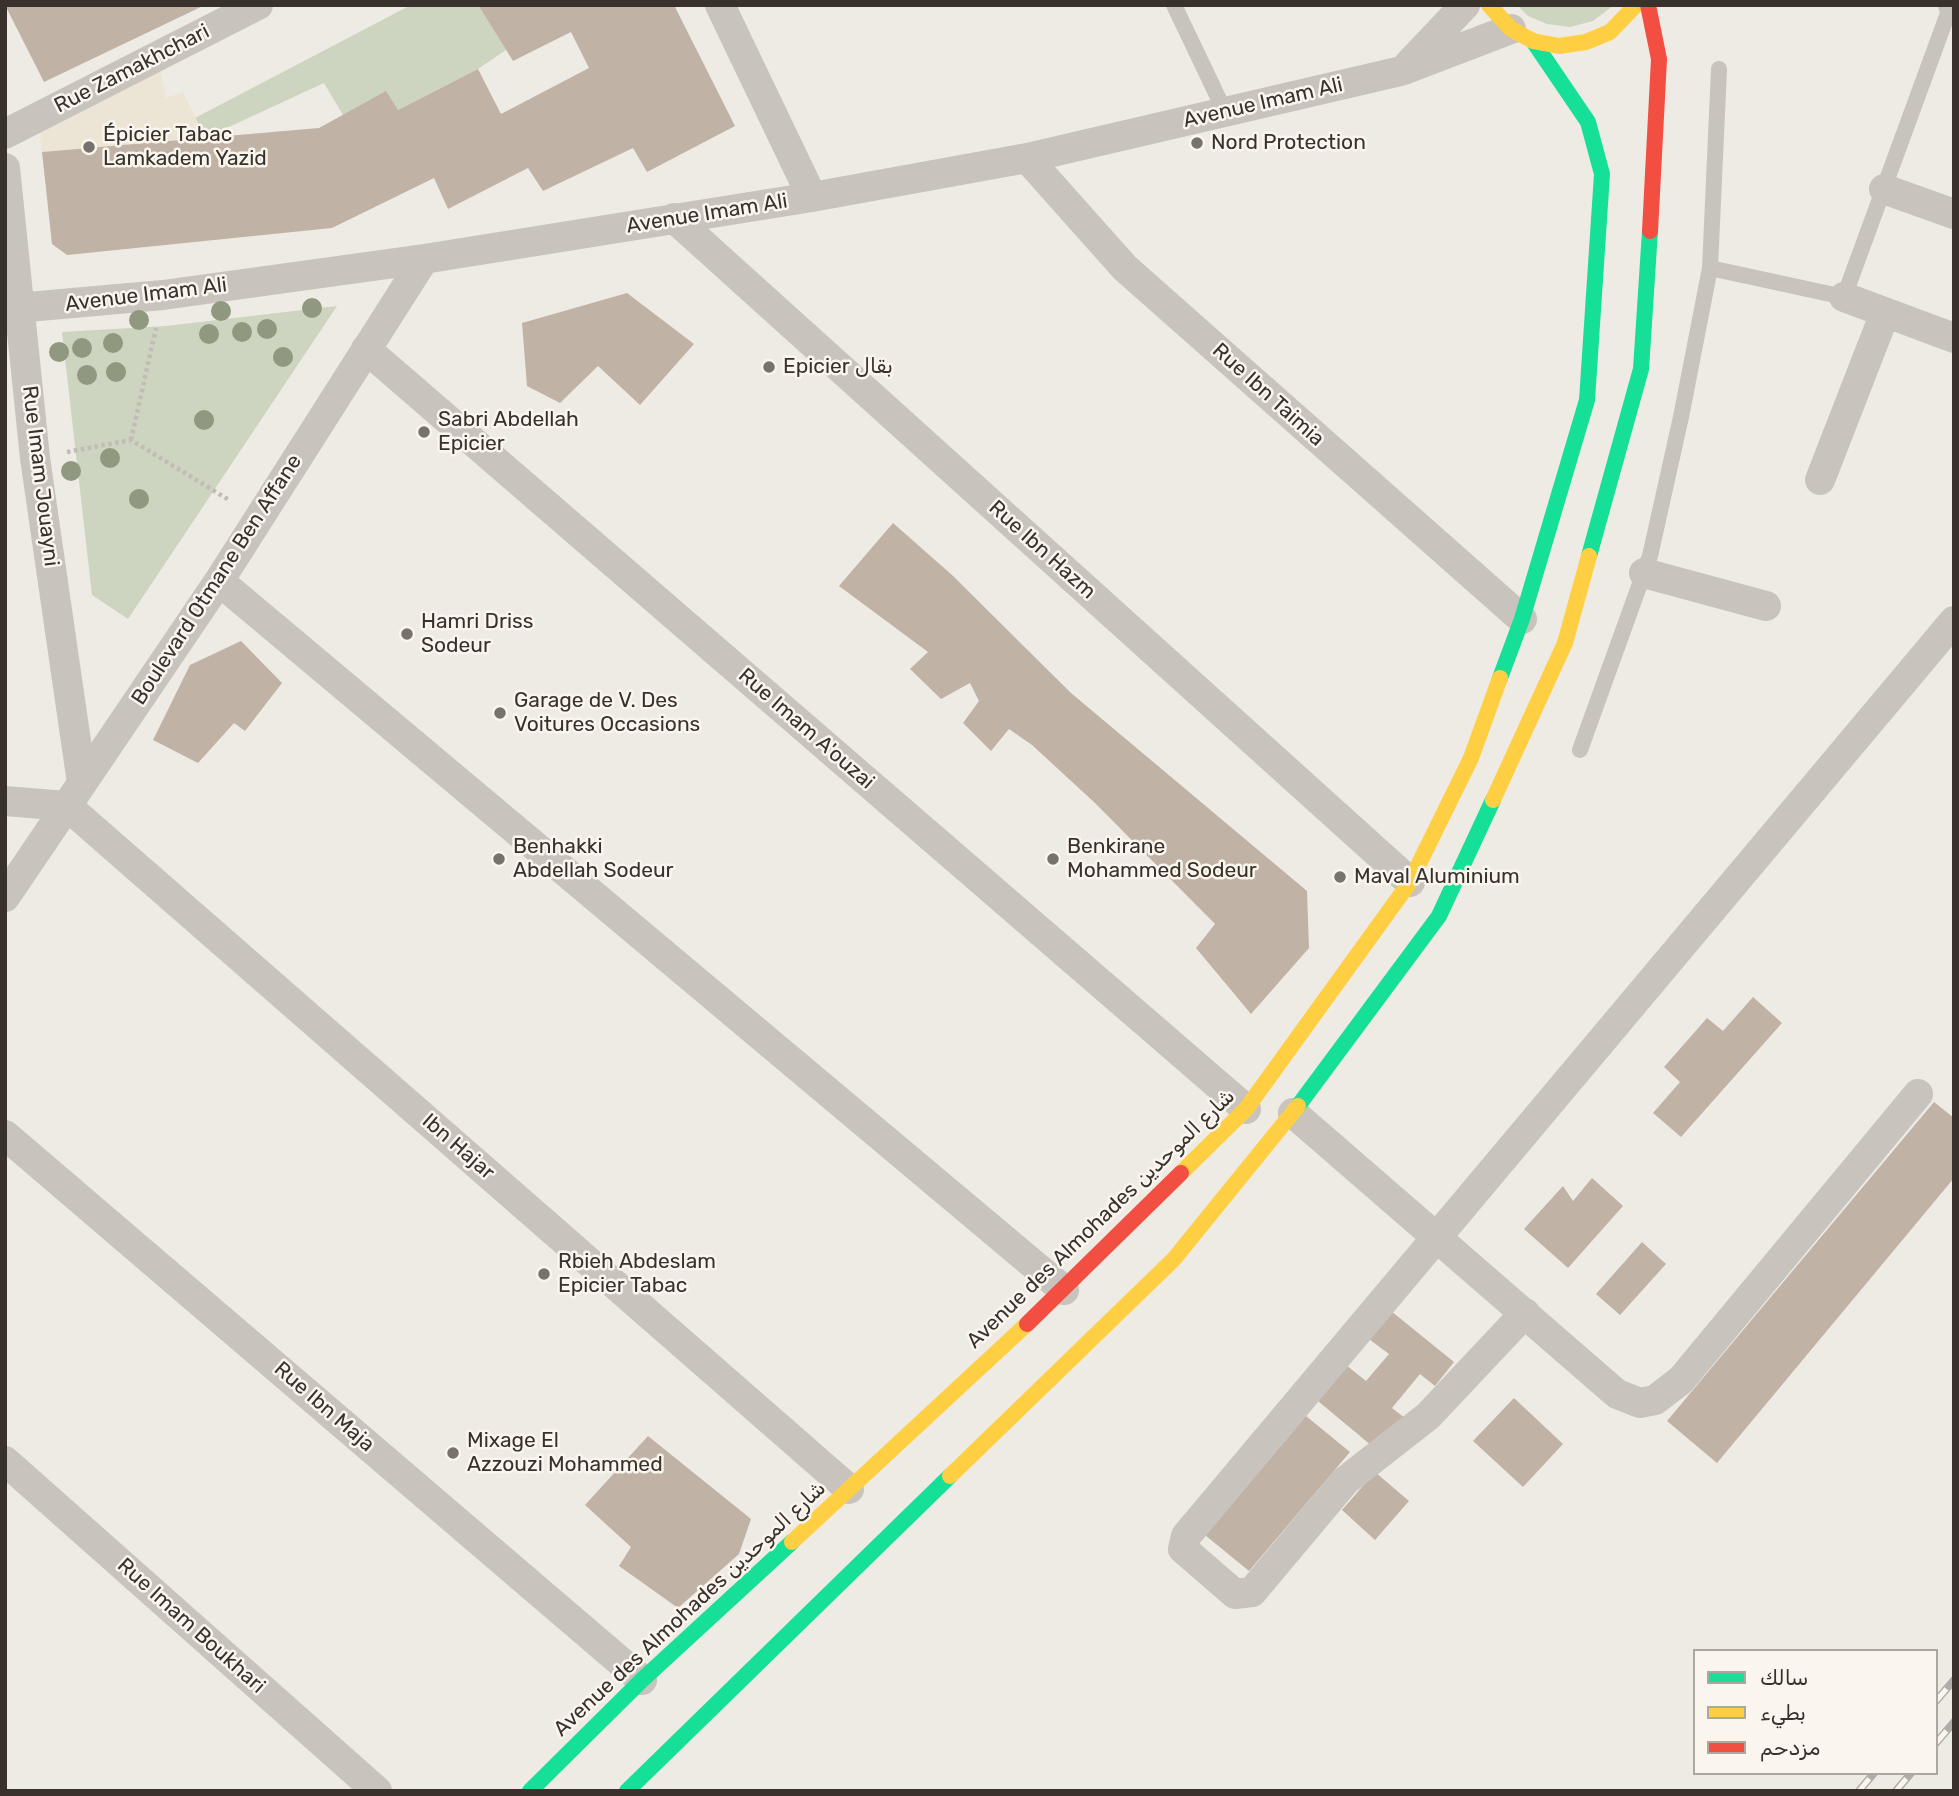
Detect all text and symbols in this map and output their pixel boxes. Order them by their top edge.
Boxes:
street label: Rue Zamakhchari [50,19,214,119]
street label: Avenue Imam Ali [1181,72,1345,134]
place label: Épicier Tabac Lamkadem Yazid [103,122,267,172]
place label: Nord Protection [1211,130,1366,156]
marker: Nord Protection [1189,135,1205,151]
marker: Épicier Tabac Lamkadem Yazid [81,139,97,155]
street label: Avenue Imam Ali [625,189,789,239]
street label: Avenue Imam Ali [64,273,228,317]
street label: Rue Ibn Taimia [1207,338,1329,452]
place label: Epicier بقال [783,354,893,380]
marker: Epicier بقال [761,359,777,375]
street label: Rue Imam Jouayni [16,384,64,568]
place label: Sabri Abdellah Epicier [438,407,579,457]
marker: Sabri Abdellah Epicier [416,424,432,440]
street label: Boulevard Otmane Ben Affane [127,450,307,710]
street label: Rue Ibn Hazm [983,495,1101,605]
place label: Hamri Driss Sodeur [421,609,533,659]
marker: Hamri Driss Sodeur [399,626,415,642]
street label: Rue Imam A'ouzai [733,663,879,795]
place label: Garage de V. Des Voitures Occasions [514,688,700,738]
marker: Garage de V. Des Voitures Occasions [492,705,508,721]
place label: Benhakki Abdellah Sodeur [513,834,674,884]
place label: Benkirane Mohammed Sodeur [1067,834,1257,884]
marker: Benhakki Abdellah Sodeur [491,851,507,867]
marker: Benkirane Mohammed Sodeur [1045,851,1061,867]
place label: Maval Aluminium [1354,864,1520,890]
marker: Maval Aluminium [1332,869,1348,885]
street label: Avenue des Almohades شارع الموحدين [962,1084,1240,1354]
street label: Ibn Hajar [417,1109,499,1185]
place label: Rbieh Abdeslam Epicier Tabac [558,1249,716,1299]
marker: Rbieh Abdeslam Epicier Tabac [536,1266,552,1282]
street label: Rue Ibn Maja [269,1357,379,1457]
place label: Mixage El Azzouzi Mohammed [467,1428,663,1478]
marker: Mixage El Azzouzi Mohammed [445,1445,461,1461]
street label: Avenue des Almohades شارع الموحدين [549,1476,831,1742]
street label: Rue Imam Boukhari [112,1553,270,1699]
legend [1693,1649,1938,1775]
text: سالك [1760,1665,1808,1690]
text: بطيء [1760,1700,1806,1725]
text: مزدحم [1760,1735,1820,1760]

